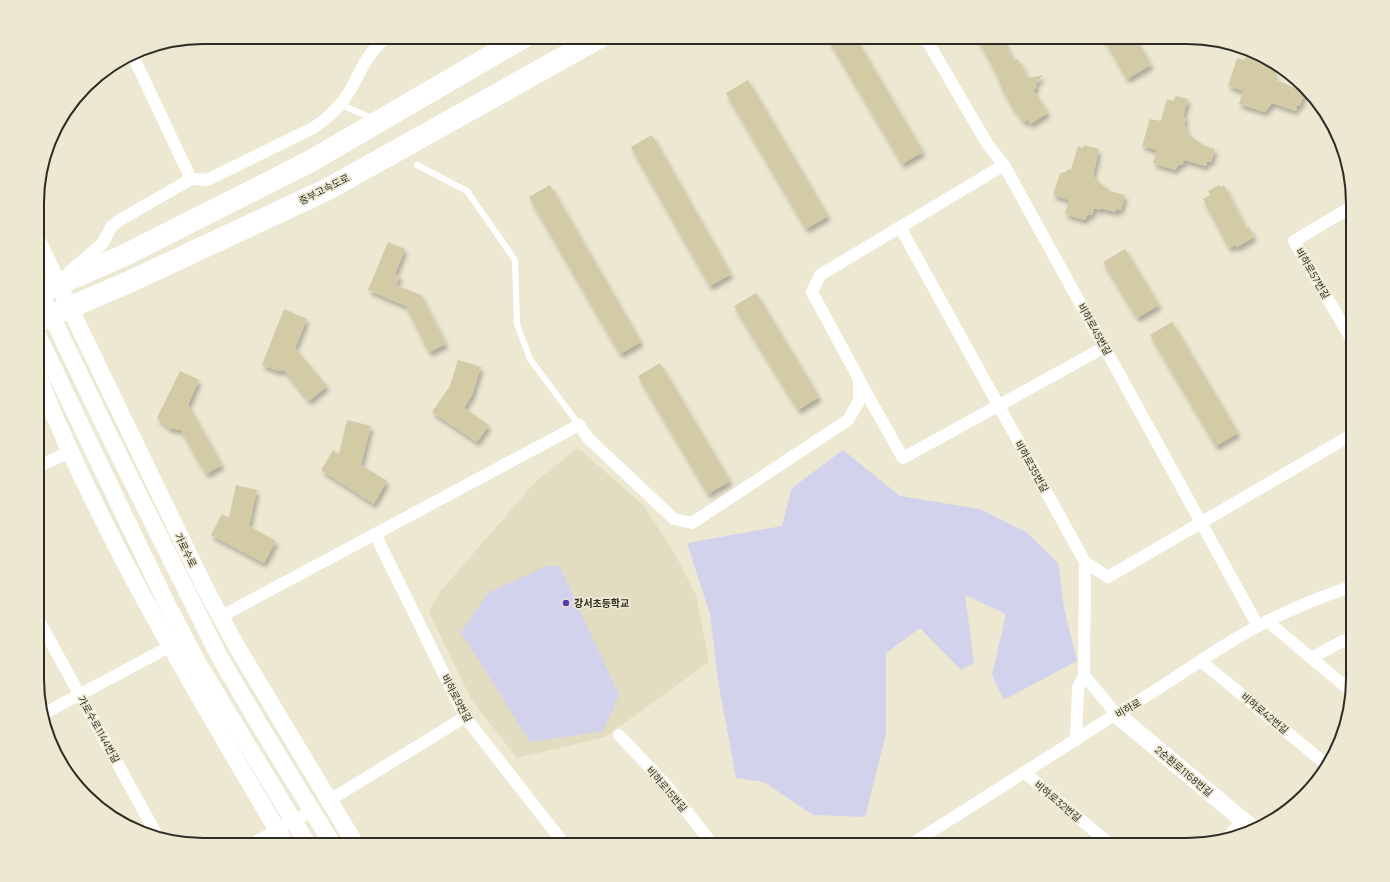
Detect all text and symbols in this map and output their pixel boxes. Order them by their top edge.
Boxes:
street label: 중부고속도로 [296,170,352,208]
street label: 비하로57번길 [1293,245,1333,301]
street label: 비하로45번길 [1075,300,1115,358]
street label: 비하로35번길 [1012,438,1052,494]
street label: 가로수로 [172,530,200,570]
place label: 강서초등학교 [574,596,629,610]
marker: 강서초등학교 [561,598,571,608]
street label: 비하로9번길 [439,672,475,724]
street label: 비하로42번길 [1238,689,1292,737]
street label: 가로수로1144번길 [75,693,123,765]
street label: 비하로 [1113,695,1143,721]
street label: 2순환로1168번길 [1152,743,1216,799]
street label: 비하로15번길 [643,763,691,815]
street label: 비하로32번길 [1032,777,1084,825]

